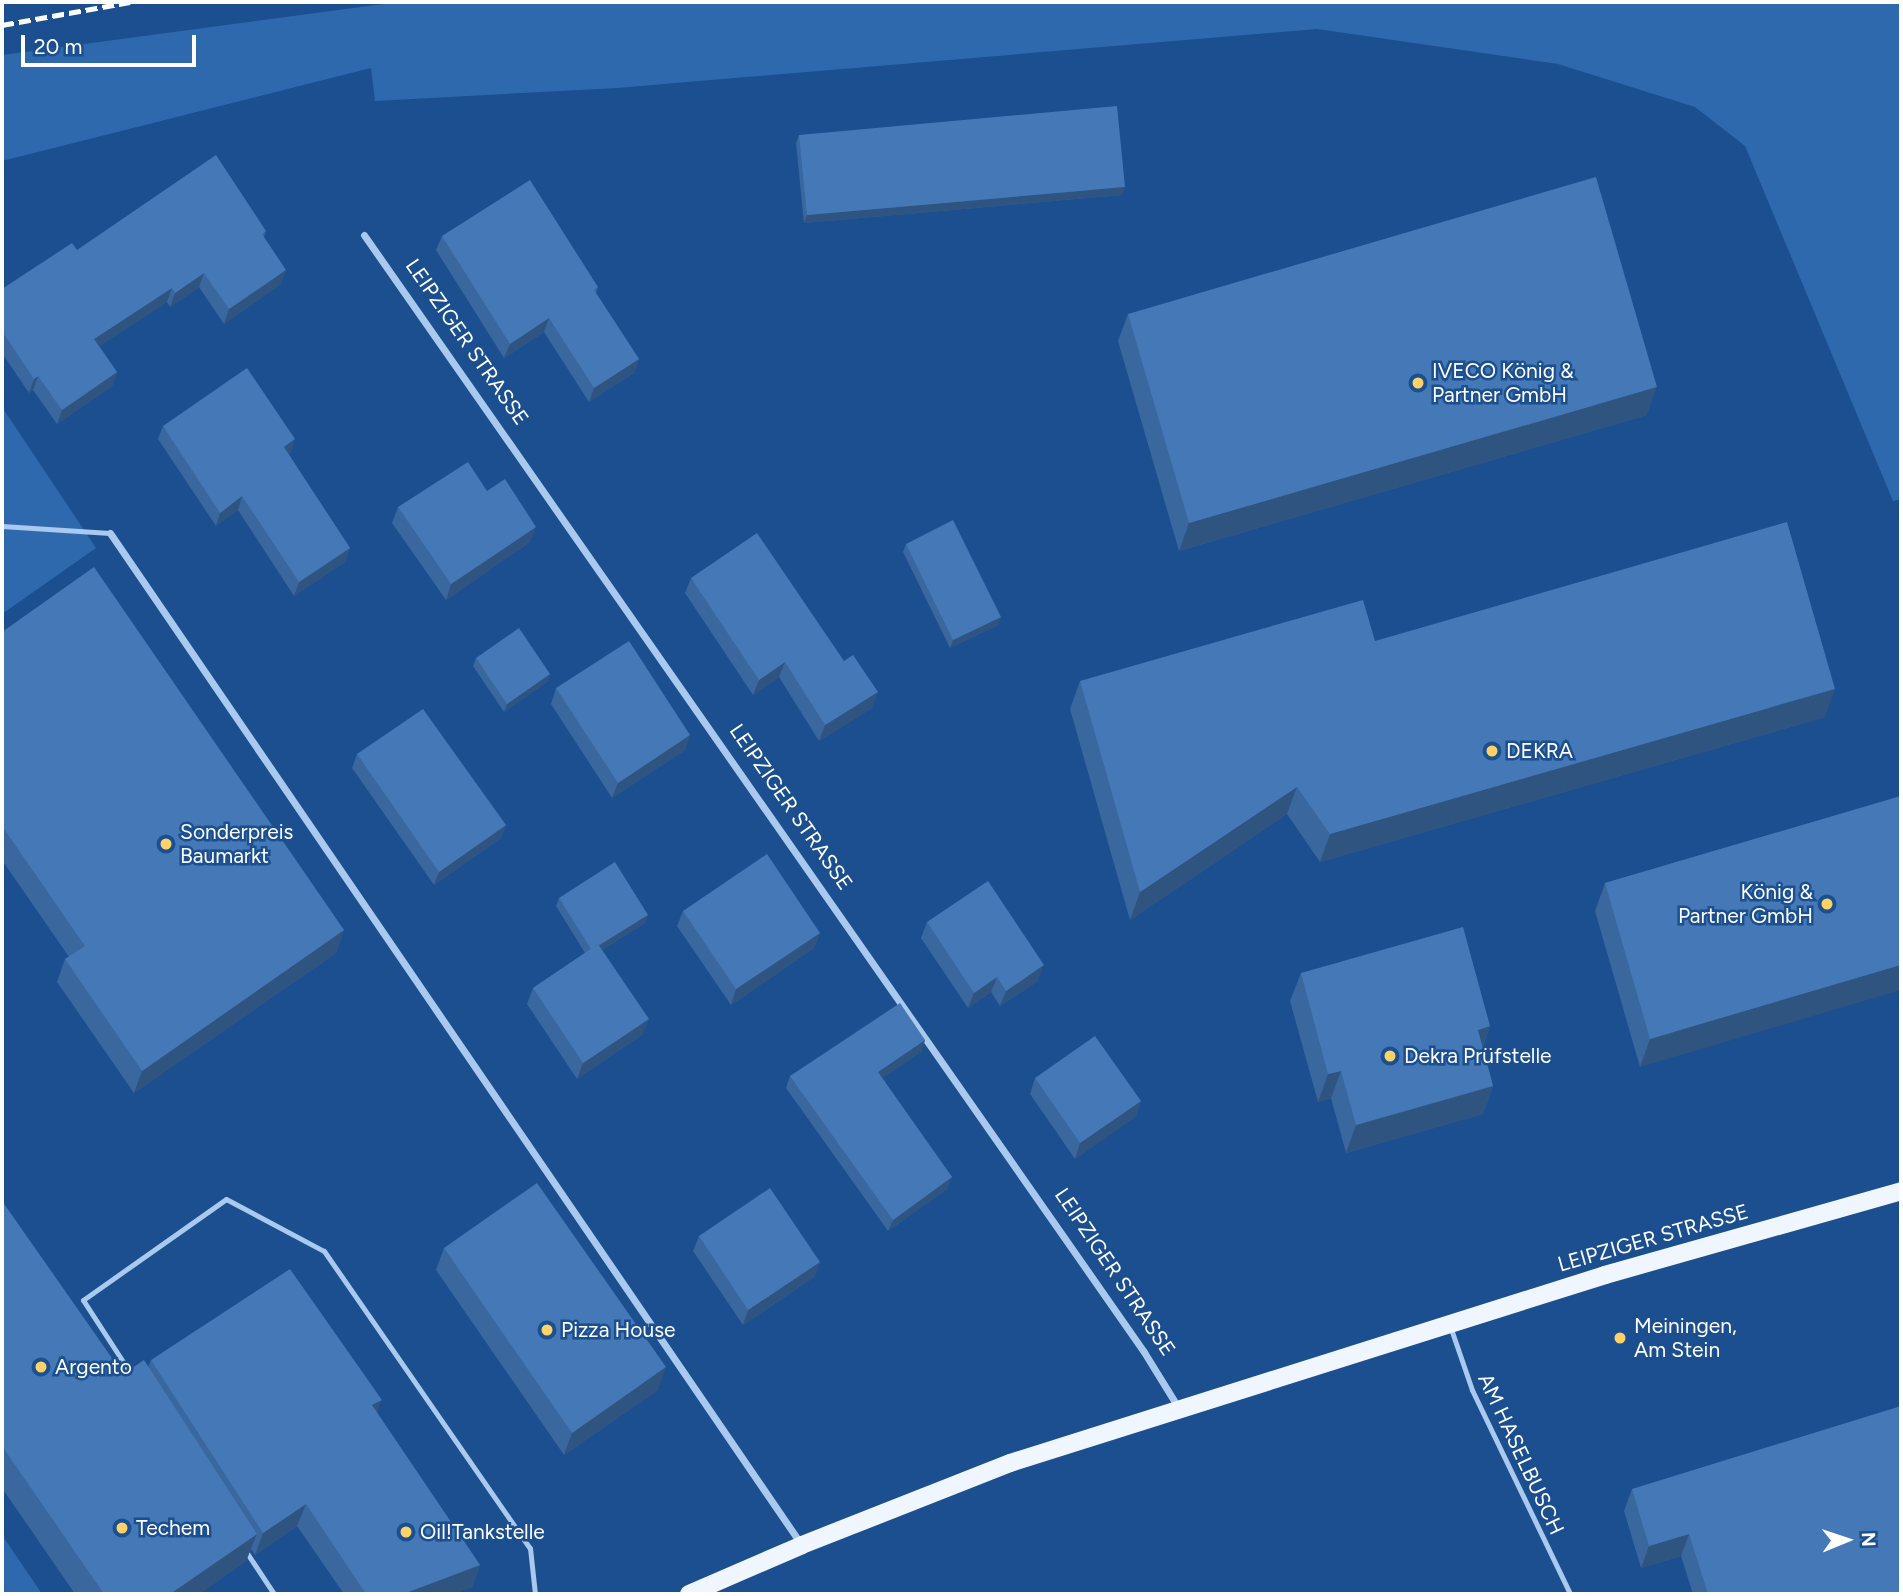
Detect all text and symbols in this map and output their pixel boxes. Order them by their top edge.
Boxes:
scale bar [24,21,200,65]
text: 20 m [34,34,82,59]
street label: LEIPZIGER STRASSE [400,254,534,430]
place label: IVECO König & Partner GmbH [1432,358,1574,408]
marker: IVECO König & Partner GmbH [1410,375,1426,391]
street label: LEIPZIGER STRASSE [724,719,858,895]
place label: DEKRA [1506,738,1573,764]
marker: DEKRA [1484,743,1500,759]
place label: Sonderpreis Baumarkt [180,819,293,869]
marker: Sonderpreis Baumarkt [158,836,174,852]
place label: König & Partner GmbH [1678,879,1813,929]
marker: König & Partner GmbH [1819,896,1835,912]
place label: Dekra Prüfstelle [1404,1043,1552,1069]
marker: Dekra Prüfstelle [1382,1048,1398,1064]
street label: LEIPZIGER STRASSE [1049,1183,1181,1361]
street label: LEIPZIGER STRASSE [1555,1199,1751,1277]
place label: Meiningen, Am Stein [1634,1313,1737,1363]
place label: Pizza House [561,1317,675,1343]
marker: Pizza House [539,1322,555,1338]
marker: Meiningen, Am Stein [1612,1330,1628,1346]
place label: Argento [55,1354,132,1380]
marker: Argento [33,1359,49,1375]
street label: AM HASELBUSCH [1473,1369,1569,1539]
north arrow [1812,1505,1882,1575]
place label: Techem [136,1515,210,1541]
place label: Oil!Tankstelle [420,1519,545,1545]
marker: Techem [114,1520,130,1536]
marker: Oil!Tankstelle [398,1524,414,1540]
text: N [1857,1532,1880,1547]

